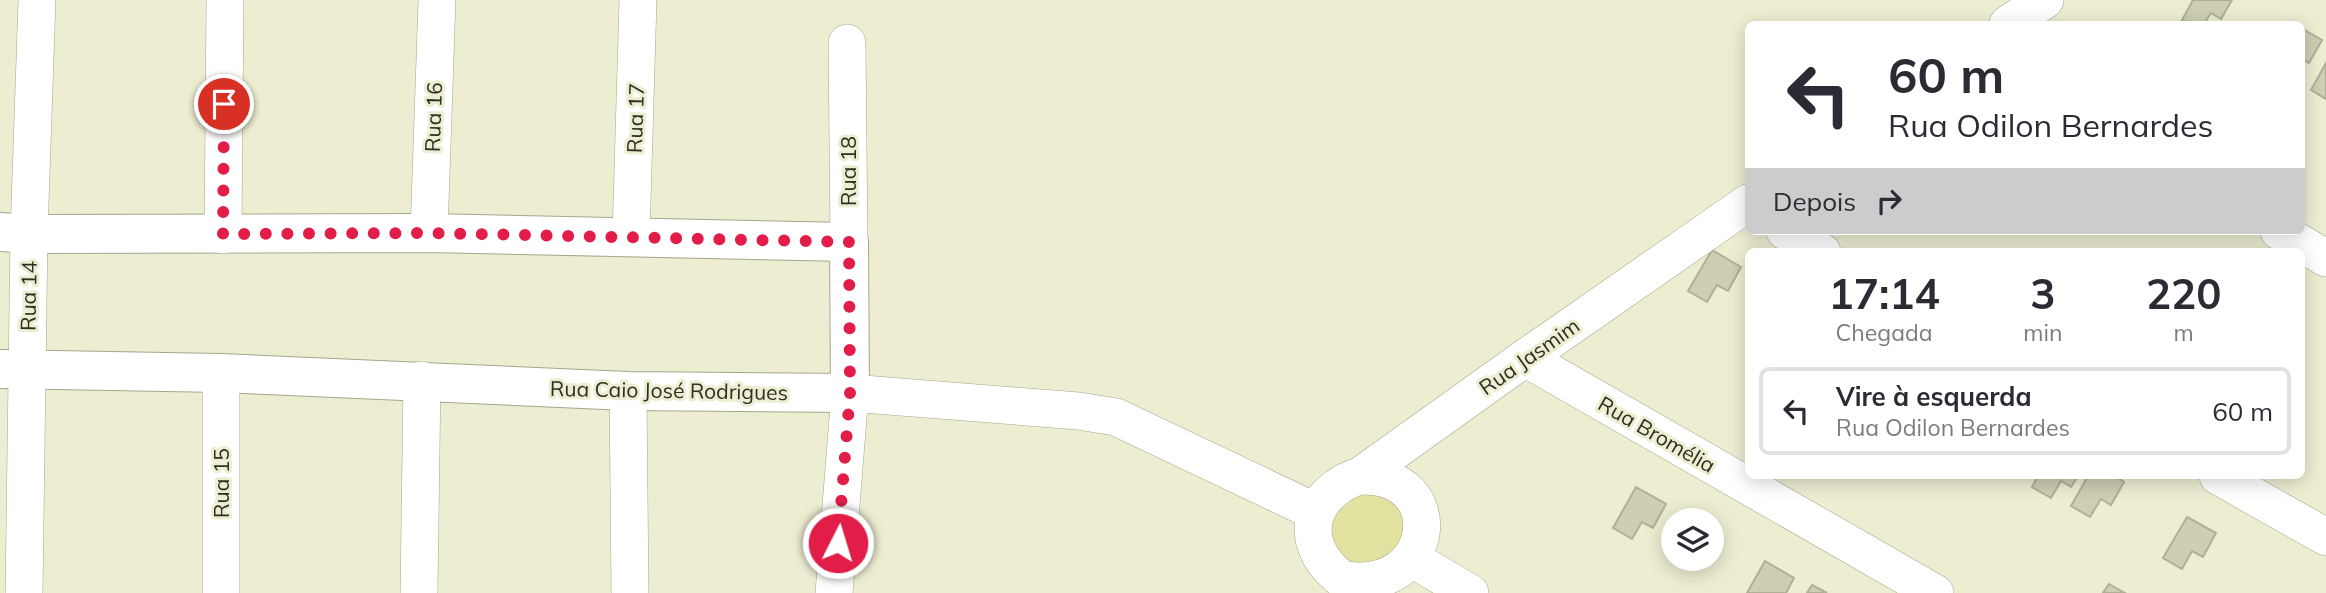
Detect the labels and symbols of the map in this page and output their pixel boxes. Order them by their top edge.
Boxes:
pin [194,74,254,134]
street label: Rua 16 [419,82,447,152]
street label: Rua 17 [621,83,649,153]
street label: Rua 18 [835,136,861,206]
street label: Rua 14 [14,260,42,331]
street label: Rua Jasmim [1474,312,1584,400]
street label: Rua Caio José Rodrigues [550,375,788,405]
street label: Rua Bromélia [1594,390,1720,478]
street label: Rua 15 [208,448,234,518]
position arrow [801,506,875,580]

